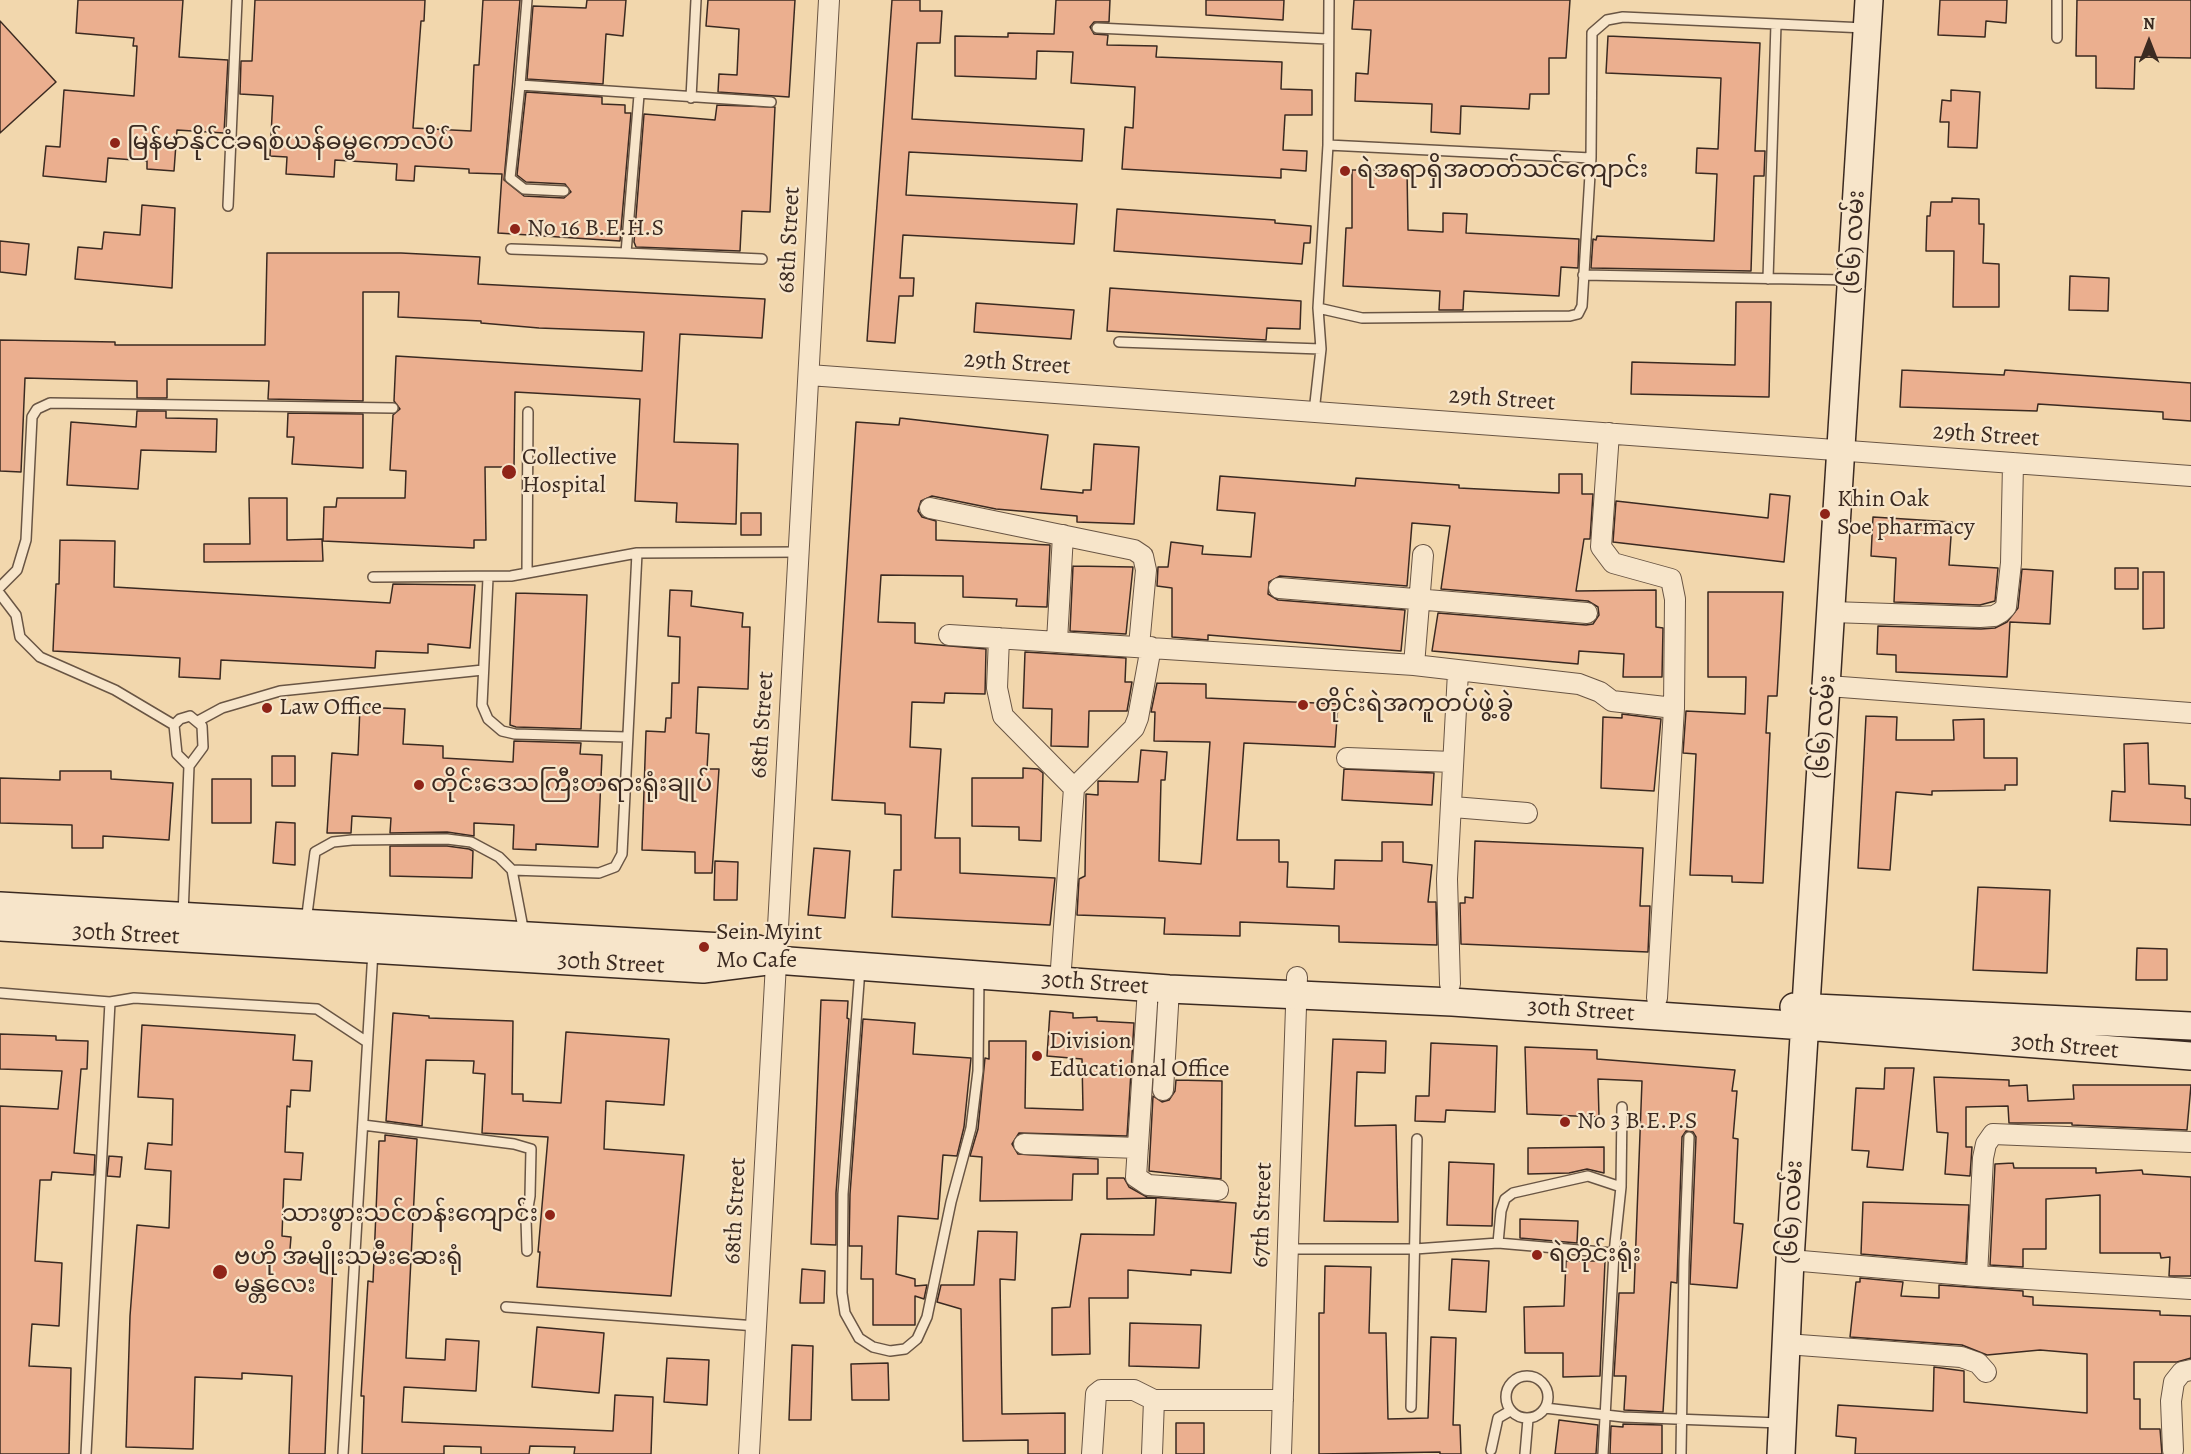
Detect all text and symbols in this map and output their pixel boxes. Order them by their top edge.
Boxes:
north arrow [2119,12,2179,72]
text: N [2143,13,2155,35]
place label: မြန်မာနိုင်ငံခရစ်ယန်ဓမ္မကောလိပ် [127,129,454,157]
marker: မြန်မာနိုင်ငံခရစ်ယန်ဓမ္မကောလိပ် [108,136,122,150]
place label: ရဲအရာရှိအတတ်သင်ကျောင်း [1357,157,1648,185]
marker: ရဲအရာရှိအတတ်သင်ကျောင်း [1338,164,1352,178]
street label: 68th Street [773,186,807,294]
street label: (၆၆) လမ်း [1838,189,1872,295]
place label: No 16 B.E.H.S [527,215,664,243]
marker: No 16 B.E.H.S [508,222,522,236]
street label: 29th Street [963,346,1071,382]
street label: 29th Street [1448,382,1556,418]
street label: 29th Street [1932,418,2040,454]
place label: Collective Hospital [522,444,617,500]
marker: Collective Hospital [500,463,518,481]
place label: Khin Oak Soe pharmacy [1837,486,1975,542]
marker: Khin Oak Soe pharmacy [1818,507,1832,521]
street label: 68th Street [745,671,781,779]
street label: (၆၆) လမ်း [1807,674,1843,780]
place label: တိုင်းရဲအကူတပ်ဖွဲ့ခွဲ [1315,691,1514,719]
place label: Law Office [279,694,382,722]
marker: တိုင်းရဲအကူတပ်ဖွဲ့ခွဲ [1296,698,1310,712]
marker: Law Office [260,701,274,715]
place label: တိုင်းဒေသကြီးတရားရုံးချုပ် [431,771,712,799]
marker: တိုင်းဒေသကြီးတရားရုံးချုပ် [412,778,426,792]
street label: 30th Street [72,918,180,952]
place label: Sein Myint Mo Cafe [716,919,822,975]
marker: Sein Myint Mo Cafe [697,940,711,954]
street label: 30th Street [557,947,665,981]
street label: 30th Street [1040,966,1150,1002]
street label: 30th Street [1526,993,1636,1029]
place label: Division Educational Office [1049,1028,1230,1084]
street label: 30th Street [2010,1028,2120,1066]
marker: Division Educational Office [1030,1049,1044,1063]
place label: No 3 B.E.P.S [1577,1108,1698,1136]
marker: No 3 B.E.P.S [1558,1115,1572,1129]
street label: 68th Street [719,1157,753,1265]
street label: (၆၆) လမ်း [1776,1159,1810,1265]
street label: 67th Street [1247,1162,1279,1268]
place label: သားဖွားသင်တန်းကျောင်း [282,1201,538,1229]
marker: သားဖွားသင်တန်းကျောင်း [543,1208,557,1222]
place label: ရဲတိုင်းရုံး [1549,1241,1641,1269]
place label: ဗဟို အမျိုးသမီးဆေးရုံ မန္တလေး [234,1244,463,1300]
marker: ရဲတိုင်းရုံး [1530,1248,1544,1262]
marker: ဗဟို အမျိုးသမီးဆေးရုံ မန္တလေး [211,1263,229,1281]

